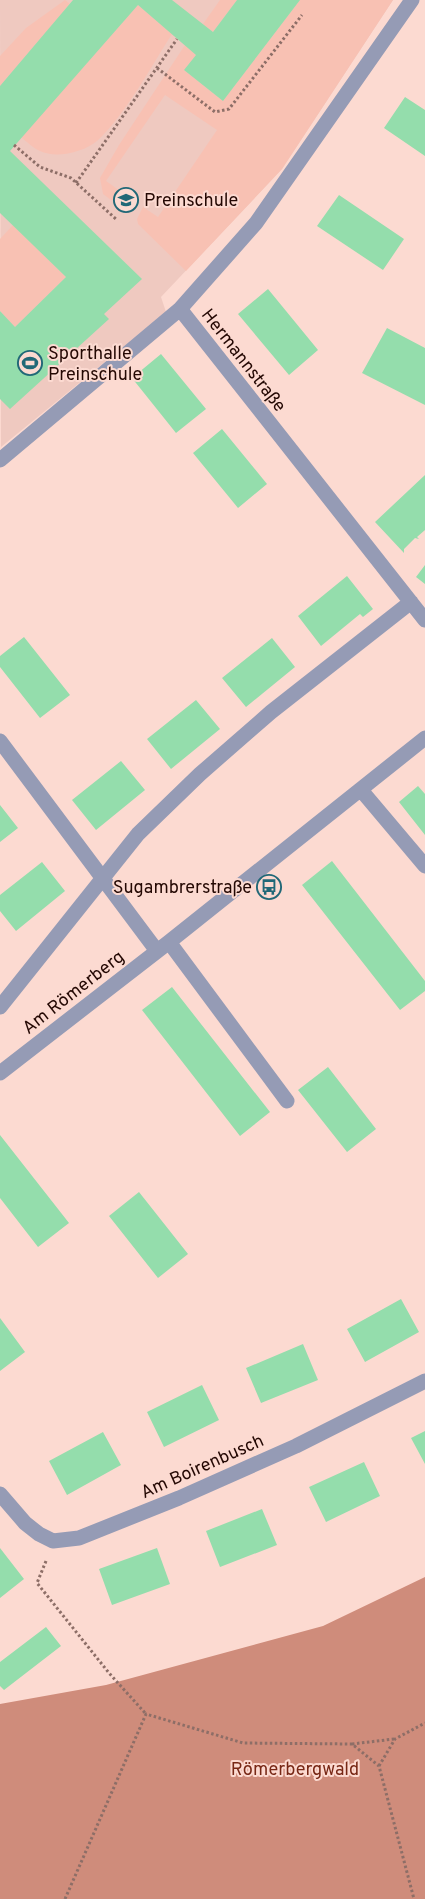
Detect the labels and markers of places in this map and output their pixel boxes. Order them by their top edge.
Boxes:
school or university icon: Preinschule [113,187,139,213]
place label: Preinschule [144,190,238,213]
place label: Sporthalle Preinschule [48,343,142,387]
sports icon: Sporthalle Preinschule [17,350,43,376]
bus stop icon: Sugambrerstraße [256,874,282,900]
place label: Sugambrerstraße [113,877,252,900]

